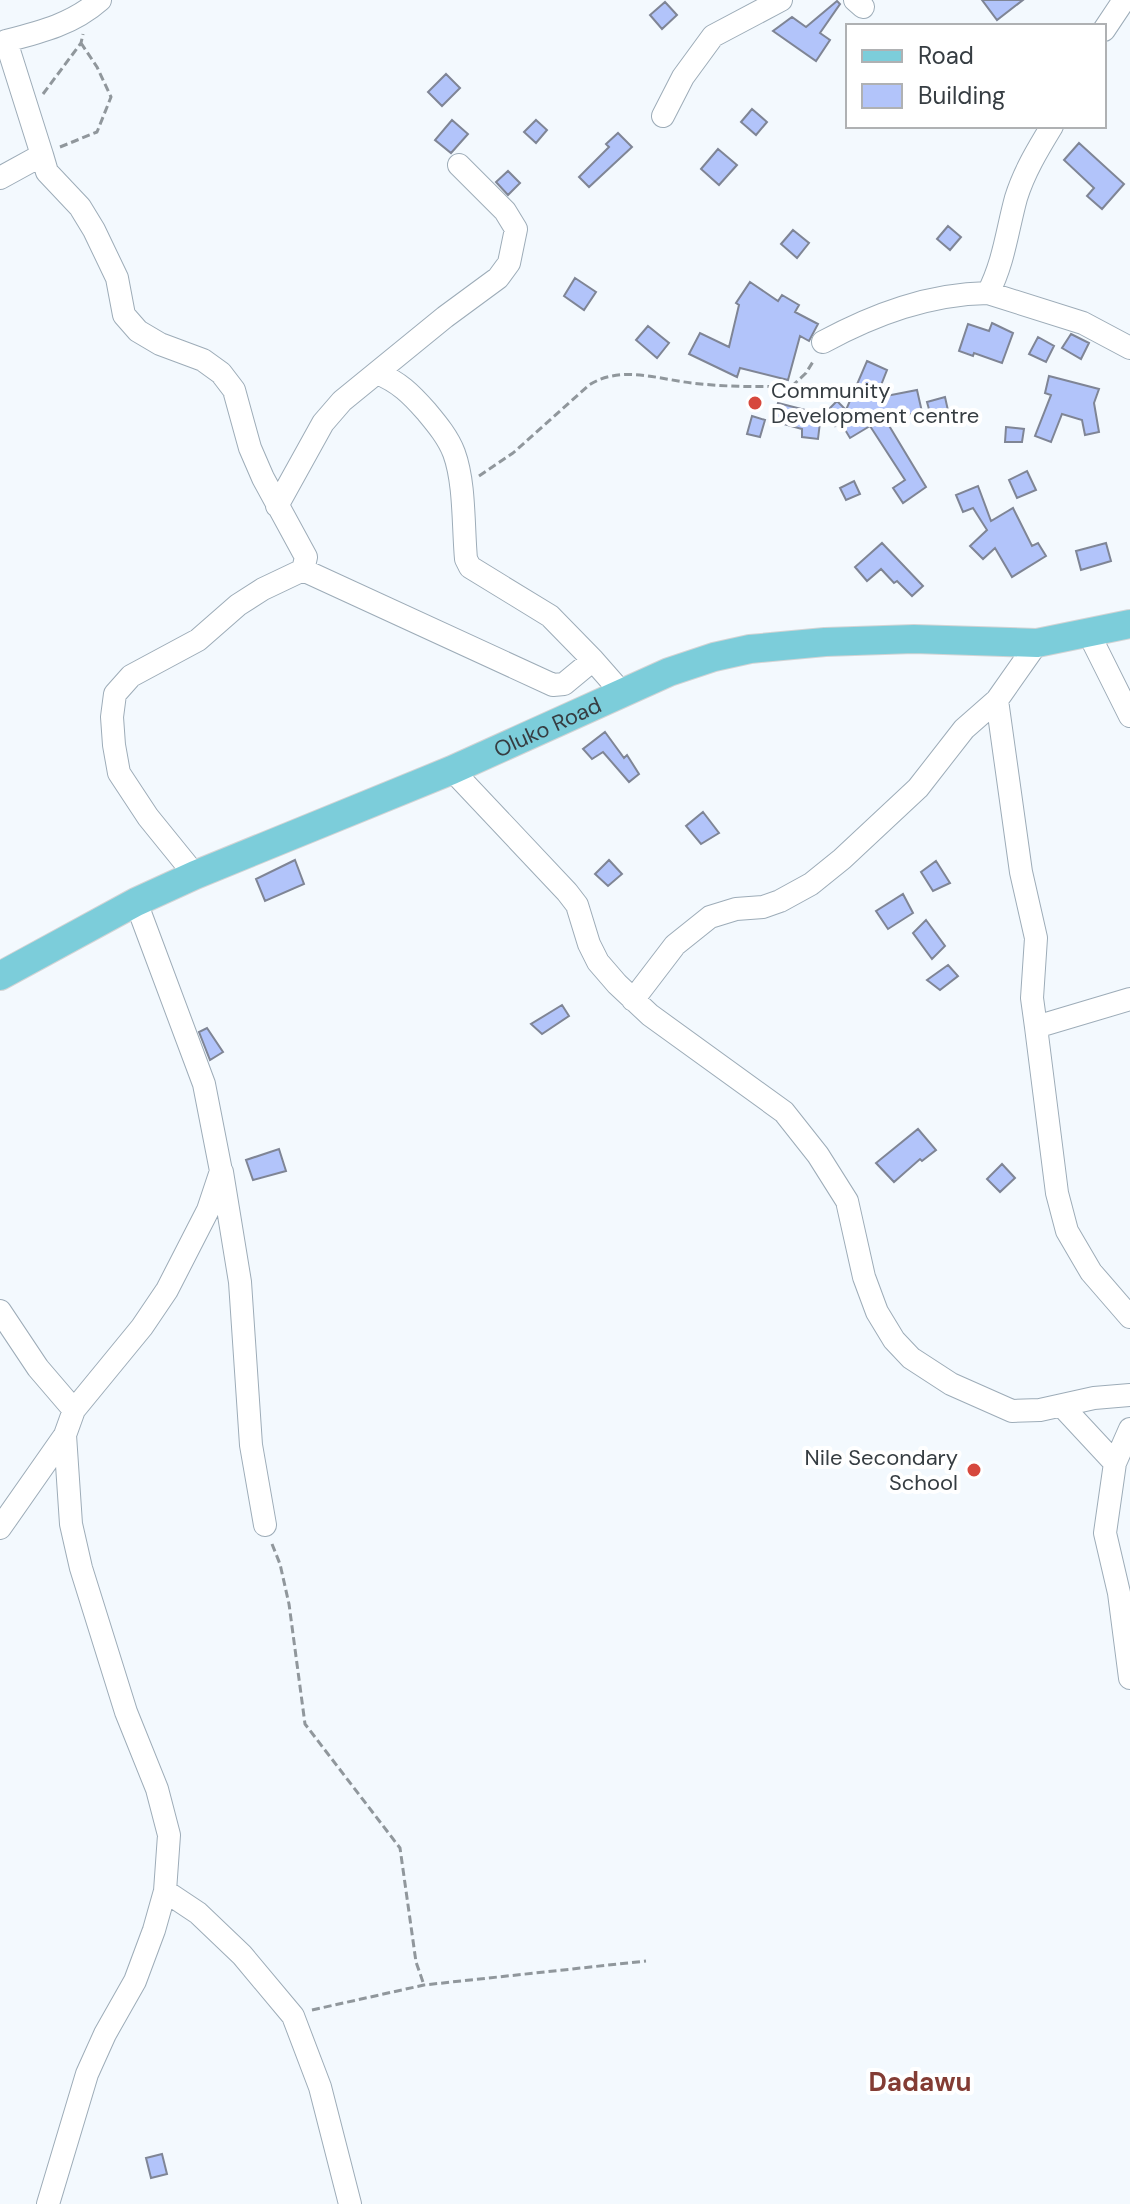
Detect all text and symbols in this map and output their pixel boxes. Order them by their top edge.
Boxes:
legend [846,24,1106,128]
text: Road [918,40,974,71]
text: Building [918,80,1005,111]
place label: Community Development centre [771,376,979,430]
marker: Community Development centre [746,394,764,412]
street label: Oluko Road [489,690,606,764]
place label: Nile Secondary School [805,1443,958,1497]
marker: Nile Secondary School [965,1461,983,1479]
district label: Dadawu [868,2065,972,2099]

